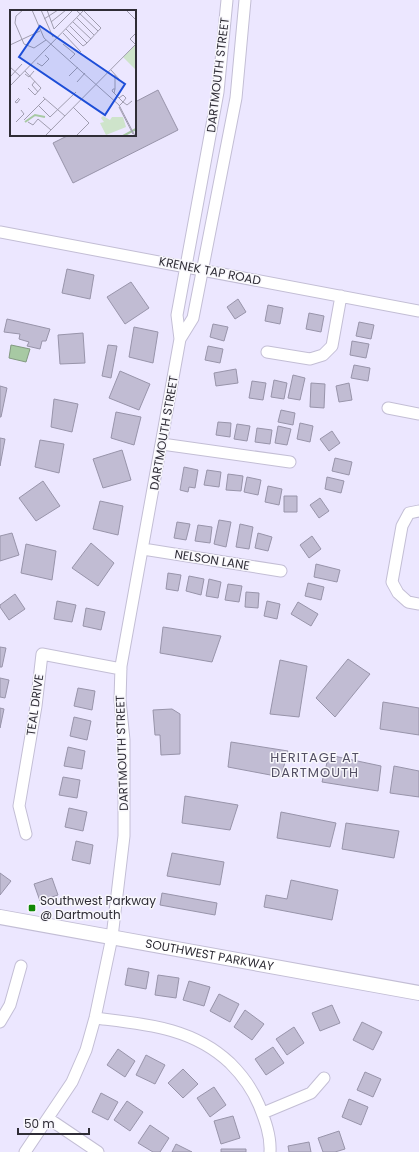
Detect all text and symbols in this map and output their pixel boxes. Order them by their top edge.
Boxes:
inset map [10,10,136,136]
street label: DARTMOUTH STREET [202,16,233,133]
street label: KRENEK TAP ROAD [158,252,263,289]
street label: DARTMOUTH STREET [145,374,182,491]
street label: NELSON LANE [173,545,251,574]
street label: TEAL DRIVE [22,673,47,737]
street label: DARTMOUTH STREET [111,694,132,811]
district label: HERITAGE AT DARTMOUTH [270,748,360,782]
place label: Southwest Parkway @ Dartmouth [40,892,156,923]
marker: Southwest Parkway @ Dartmouth [27,903,37,913]
street label: SOUTHWEST PARKWAY [144,935,275,975]
scale bar [18,1110,89,1136]
text: 50 m [24,1115,55,1132]

